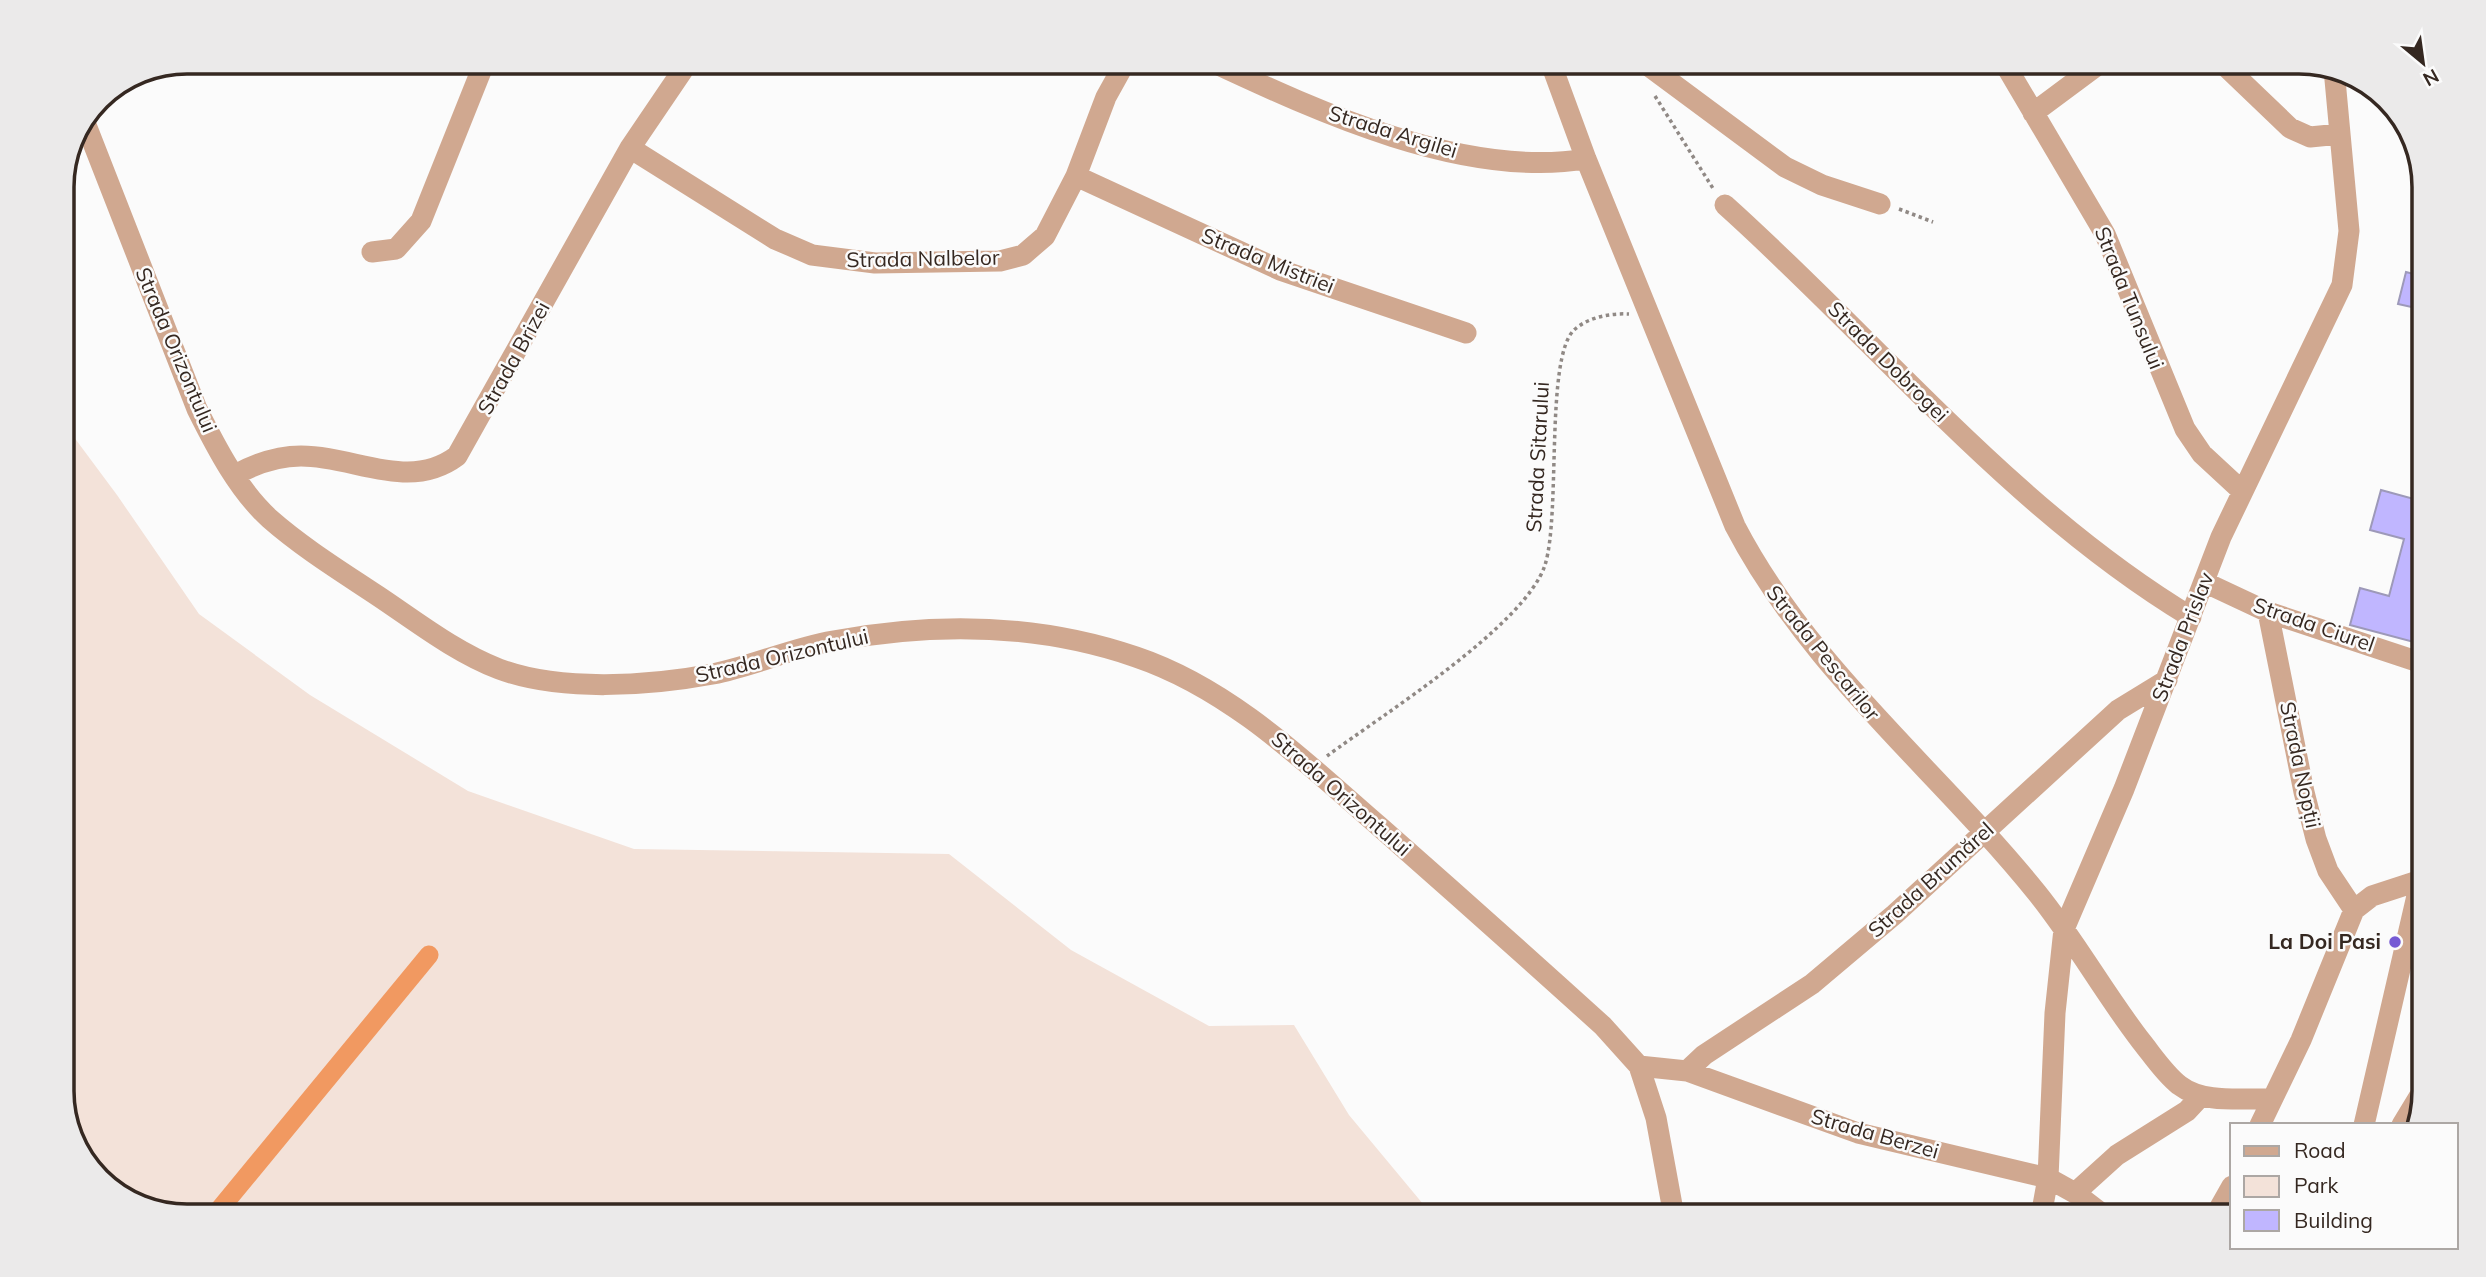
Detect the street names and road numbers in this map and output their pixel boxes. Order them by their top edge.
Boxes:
street label: Strada Argilei [1326,99,1461,163]
street label: Strada Mistriei [1198,222,1339,299]
street label: Strada Tunsului [2090,223,2170,373]
street label: Strada Nalbelor [846,244,1000,272]
street label: Strada Orizontului [130,263,223,436]
street label: Strada Brizei [471,296,555,419]
street label: Strada Dobrogei [1823,296,1954,427]
street label: Strada Sitarului [1520,381,1554,533]
street label: Strada Prislav [2145,568,2219,705]
street label: Strada Pescarilor [1761,580,1886,725]
street label: Strada Ciurel [2250,591,2378,657]
street label: Strada Orizontului [693,622,871,688]
street label: Strada Nopții [2274,699,2327,831]
street label: Strada Orizontului [1266,726,1417,861]
street label: Strada Brumărel [1862,816,1999,943]
street label: Strada Berzei [1808,1102,1942,1164]

